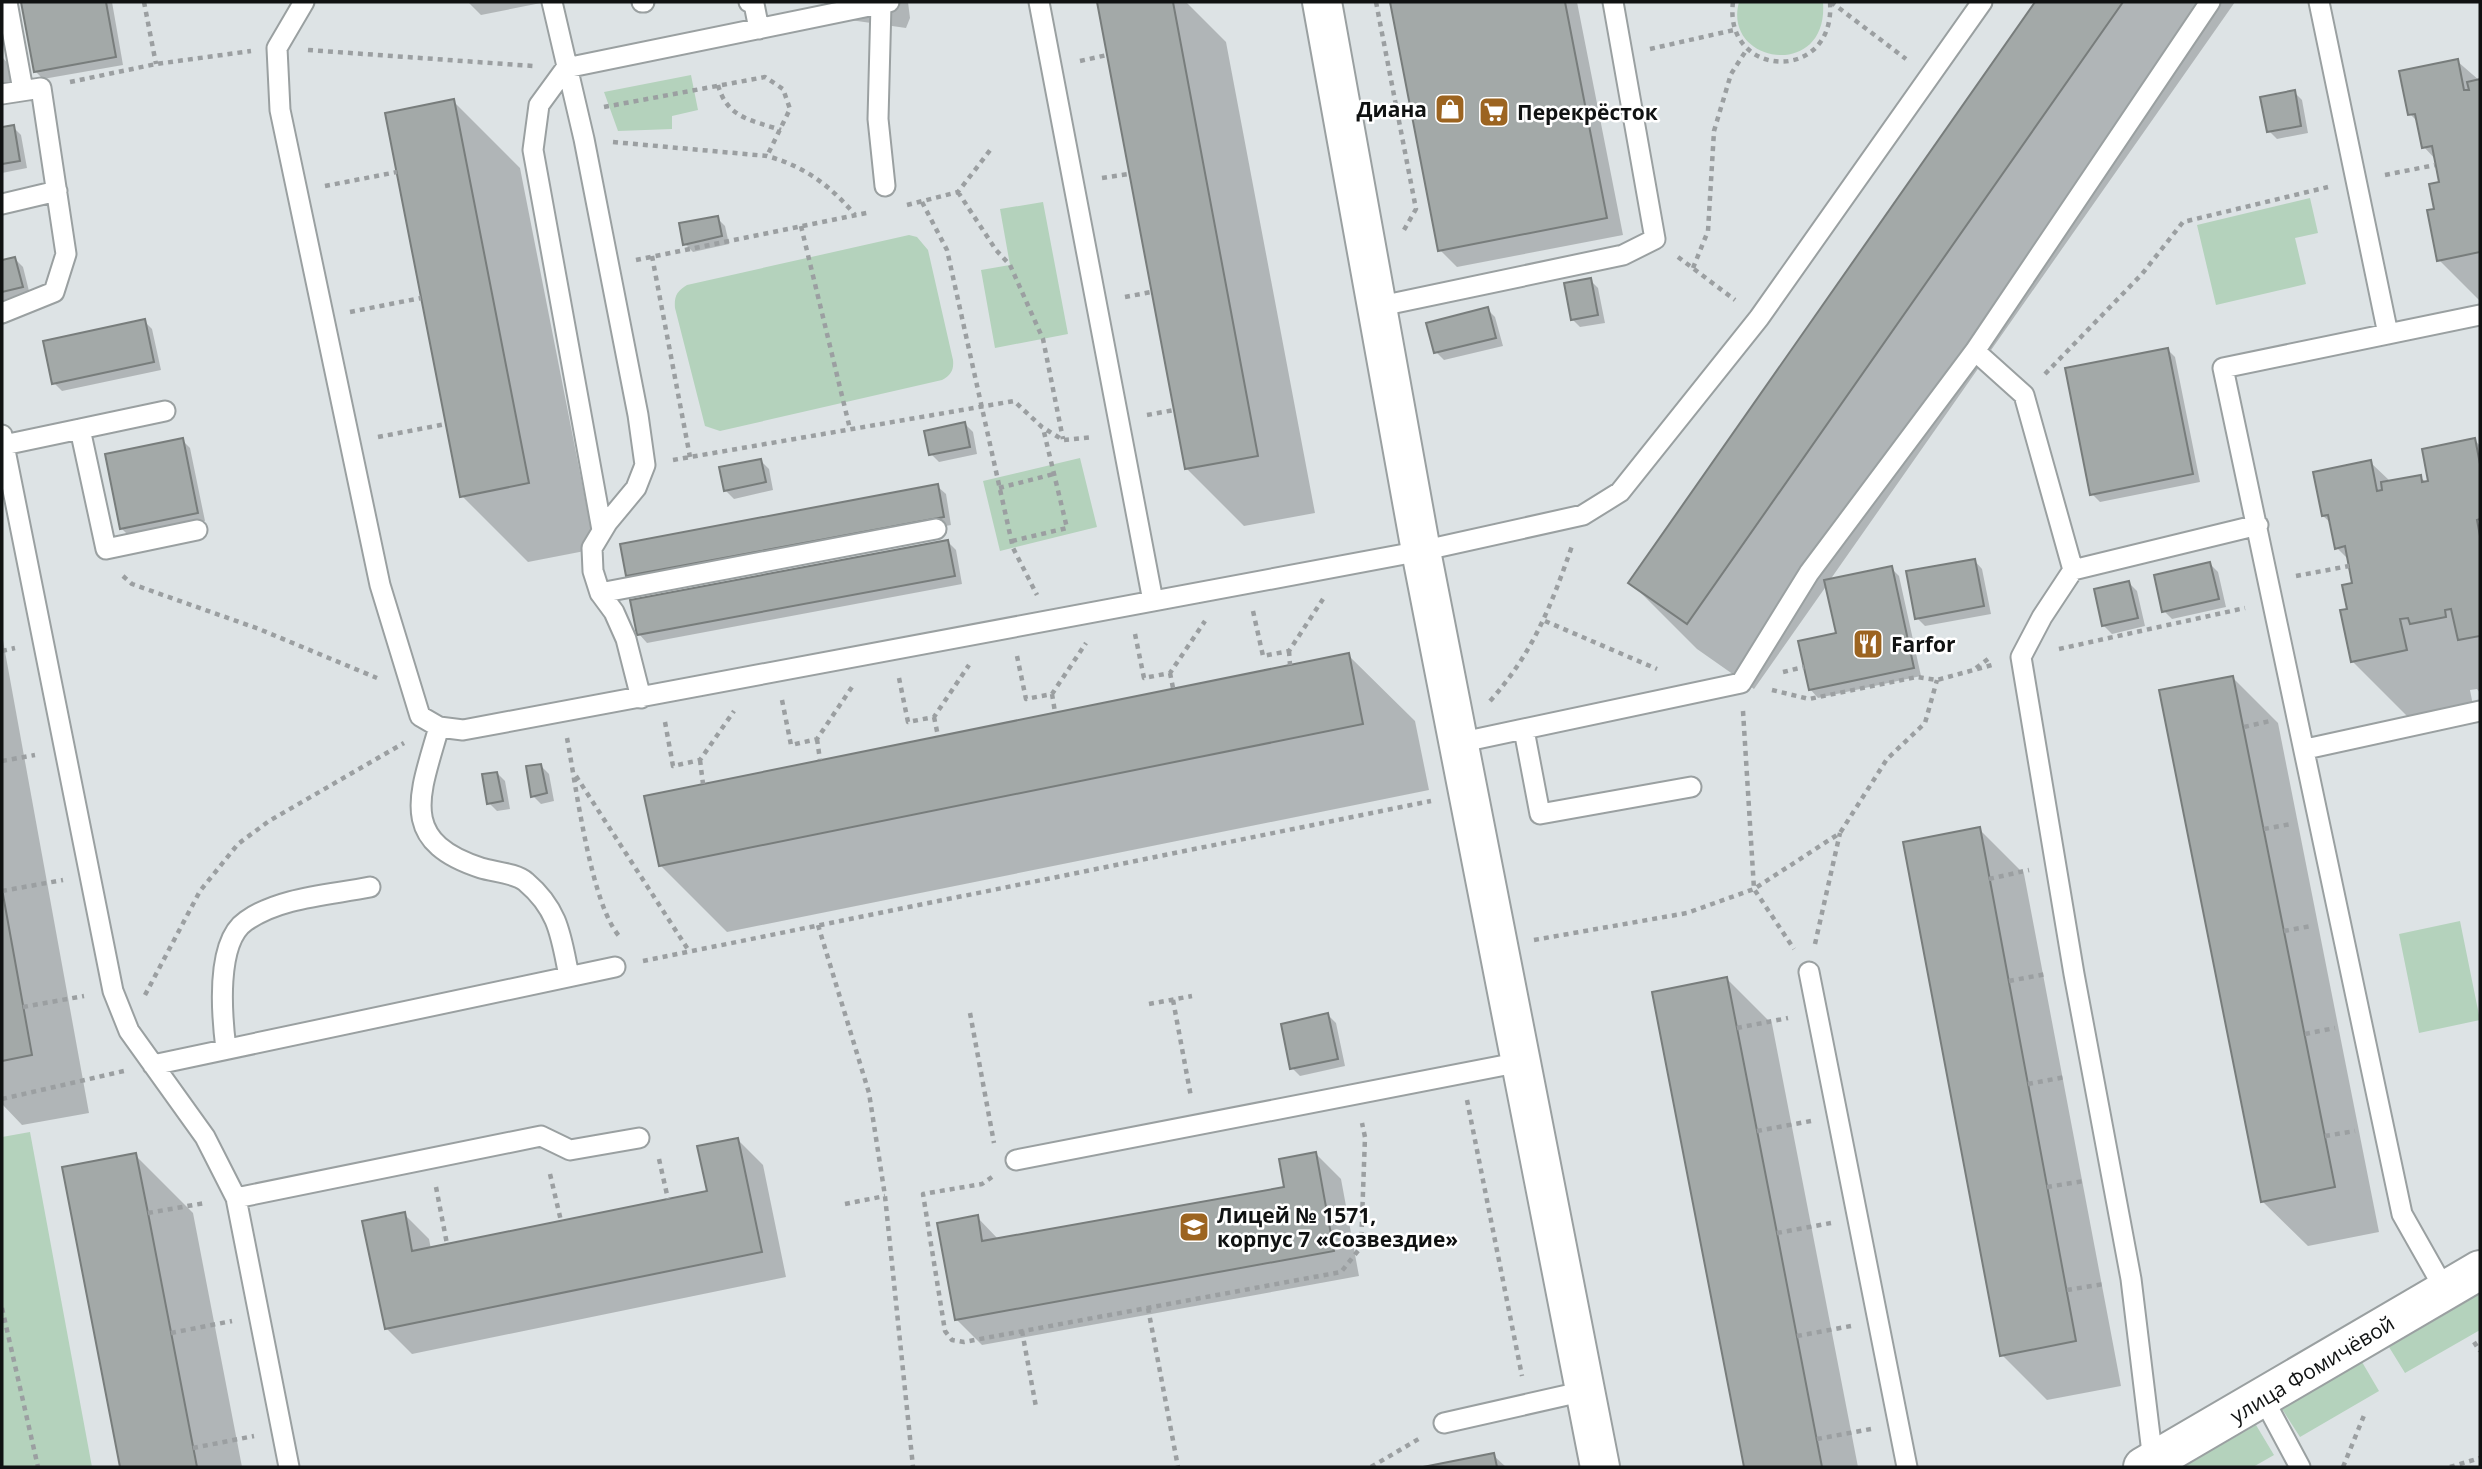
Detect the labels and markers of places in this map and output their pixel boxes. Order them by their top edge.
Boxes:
shop icon: Диана [1433,92,1467,126]
place label: Диана [1357,95,1427,123]
supermarket icon: Перекрёсток [1477,95,1511,129]
place label: Перекрёсток [1517,98,1658,126]
restaurant icon: Farfor [1851,627,1885,661]
place label: Farfor [1891,630,1956,658]
place label: Лицей № 1571, корпус 7 «Созвездие» [1217,1201,1458,1253]
school or university icon: Лицей № 1571, корпус 7 «Созвездие» [1177,1210,1211,1244]

